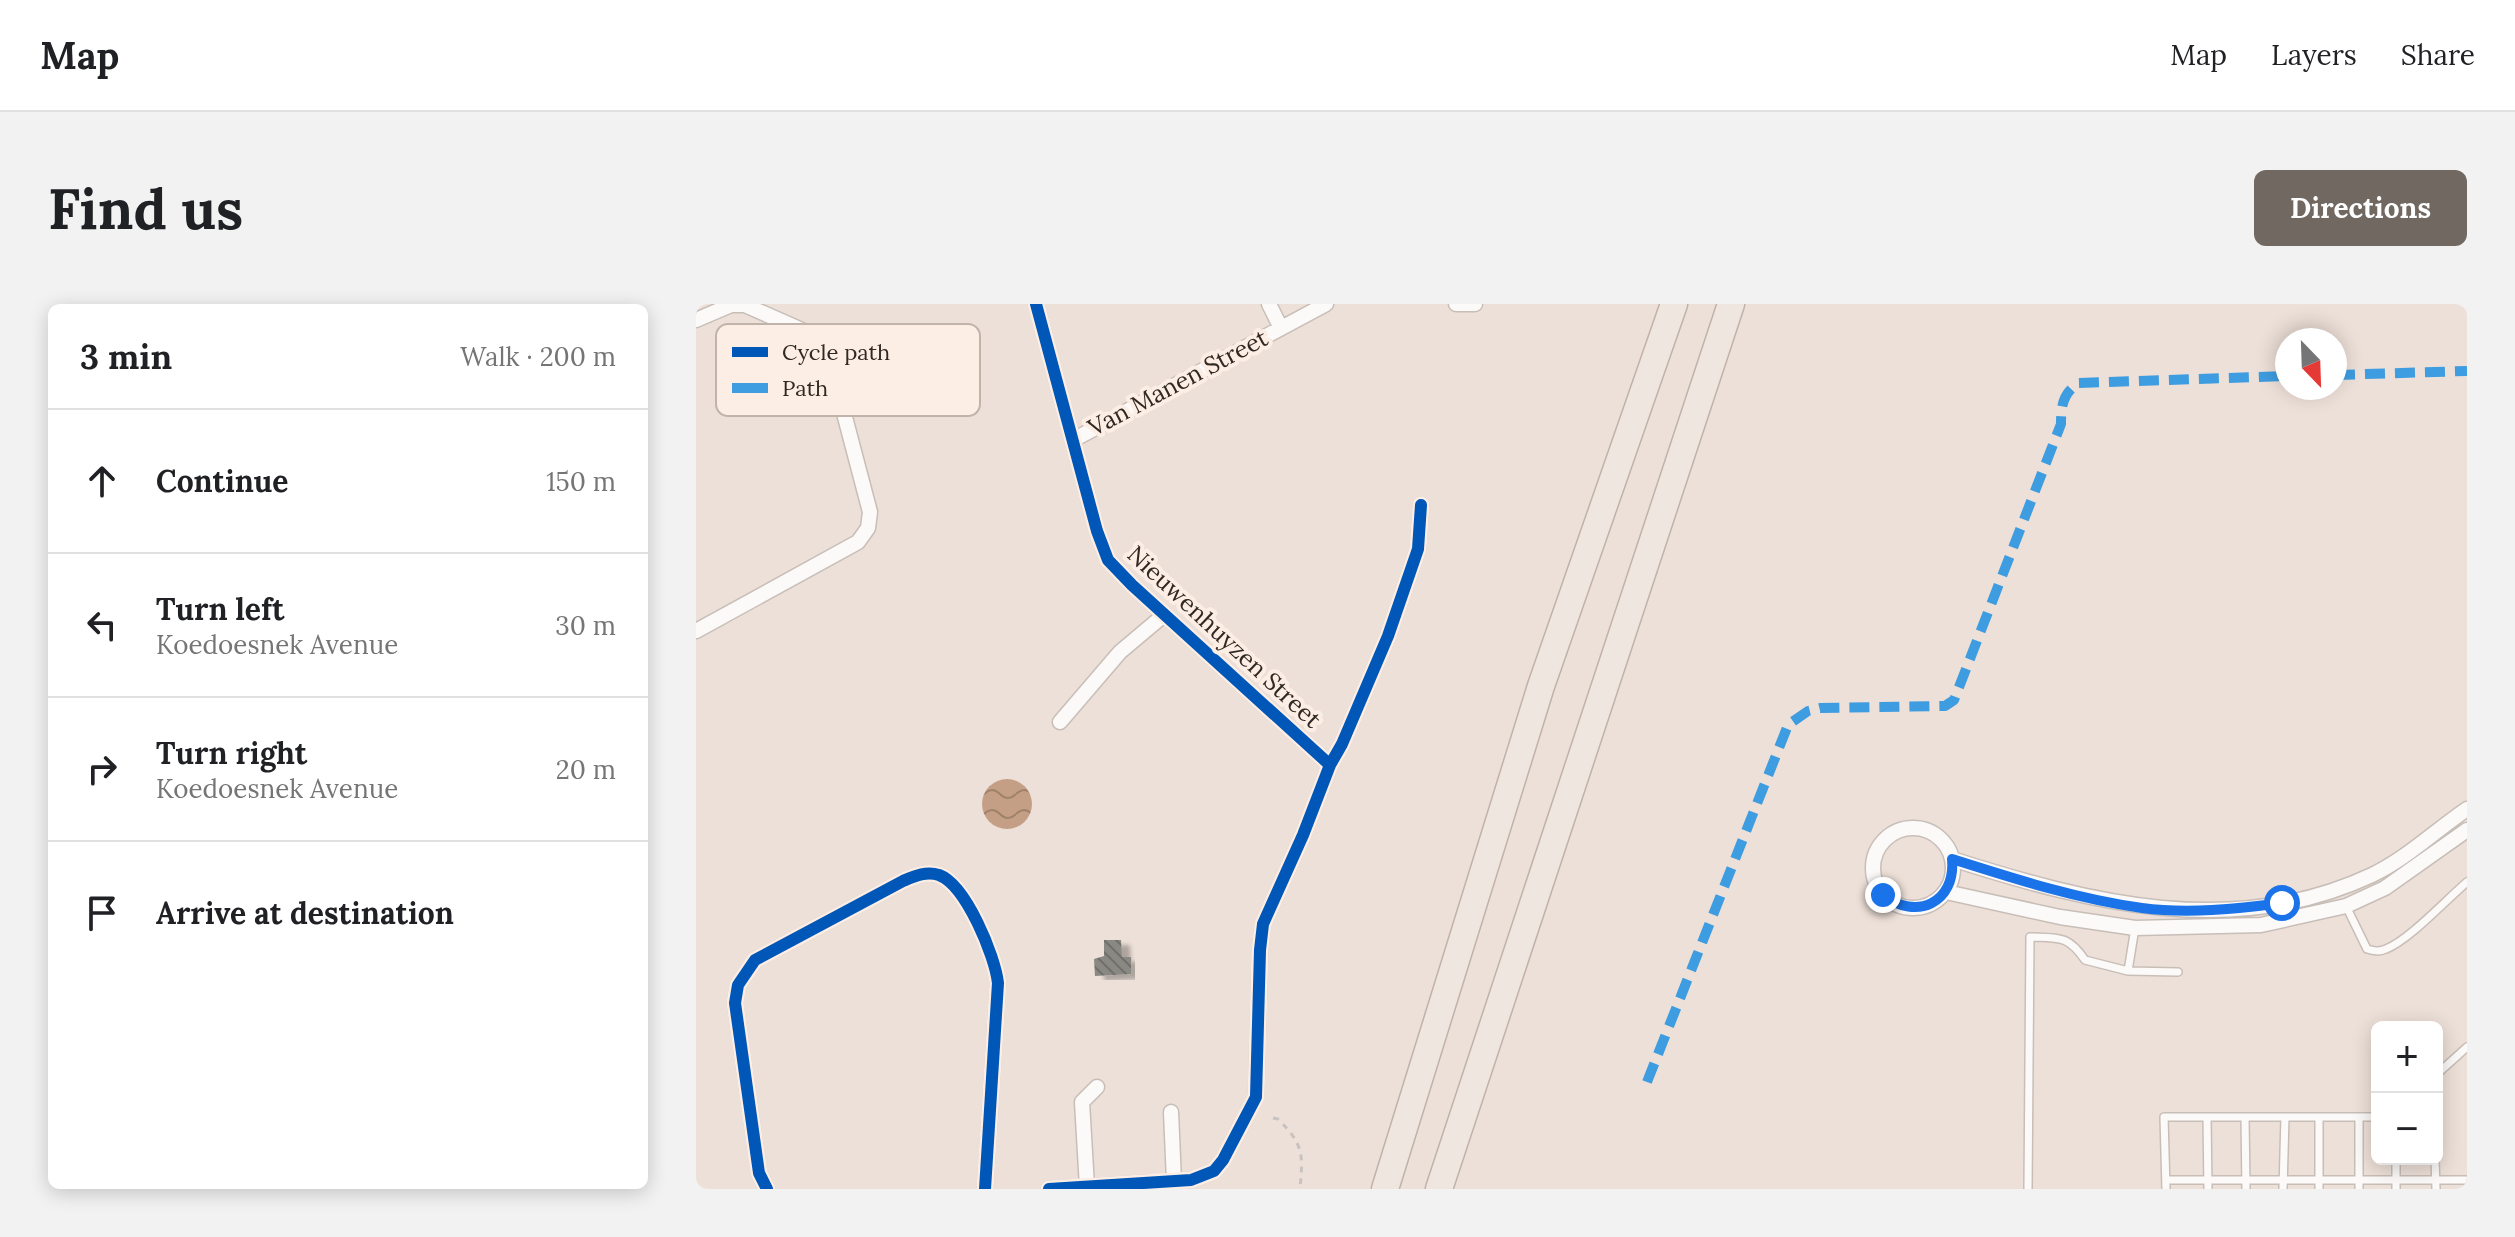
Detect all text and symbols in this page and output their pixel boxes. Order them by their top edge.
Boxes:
text: Map [40,31,119,79]
text: Map [2170,37,2227,73]
text: Layers [2271,37,2357,73]
text: Share [2401,37,2475,73]
button: Directions [2254,170,2467,246]
text: Find us [48,173,243,244]
street label: Van Manen Street [1082,322,1274,443]
legend [716,324,980,416]
north arrow [2275,328,2347,400]
text: 3 min [80,335,172,378]
text: Cycle path [782,338,890,366]
text: Walk · 200 m [460,340,616,373]
text: Path [782,374,828,402]
icon: ahead [80,459,124,503]
text: Continue [156,462,288,500]
text: 150 m [546,465,616,498]
street label: Nieuwenhuyzen Street [1121,539,1328,735]
text: Turn left [156,590,284,628]
icon: left [80,603,124,647]
text: 30 m [555,609,616,642]
text: Koedoesnek Avenue [156,628,398,661]
text: Turn right [156,734,307,772]
icon: right [80,747,124,791]
text: 20 m [556,753,616,786]
text: Koedoesnek Avenue [156,772,398,805]
route end [1865,877,1901,913]
route start [2264,885,2300,921]
icon: arrive [80,891,124,935]
text: Arrive at destination [156,894,454,932]
map controls [2371,1021,2443,1165]
button: + [2371,1021,2443,1093]
button: − [2371,1093,2443,1165]

